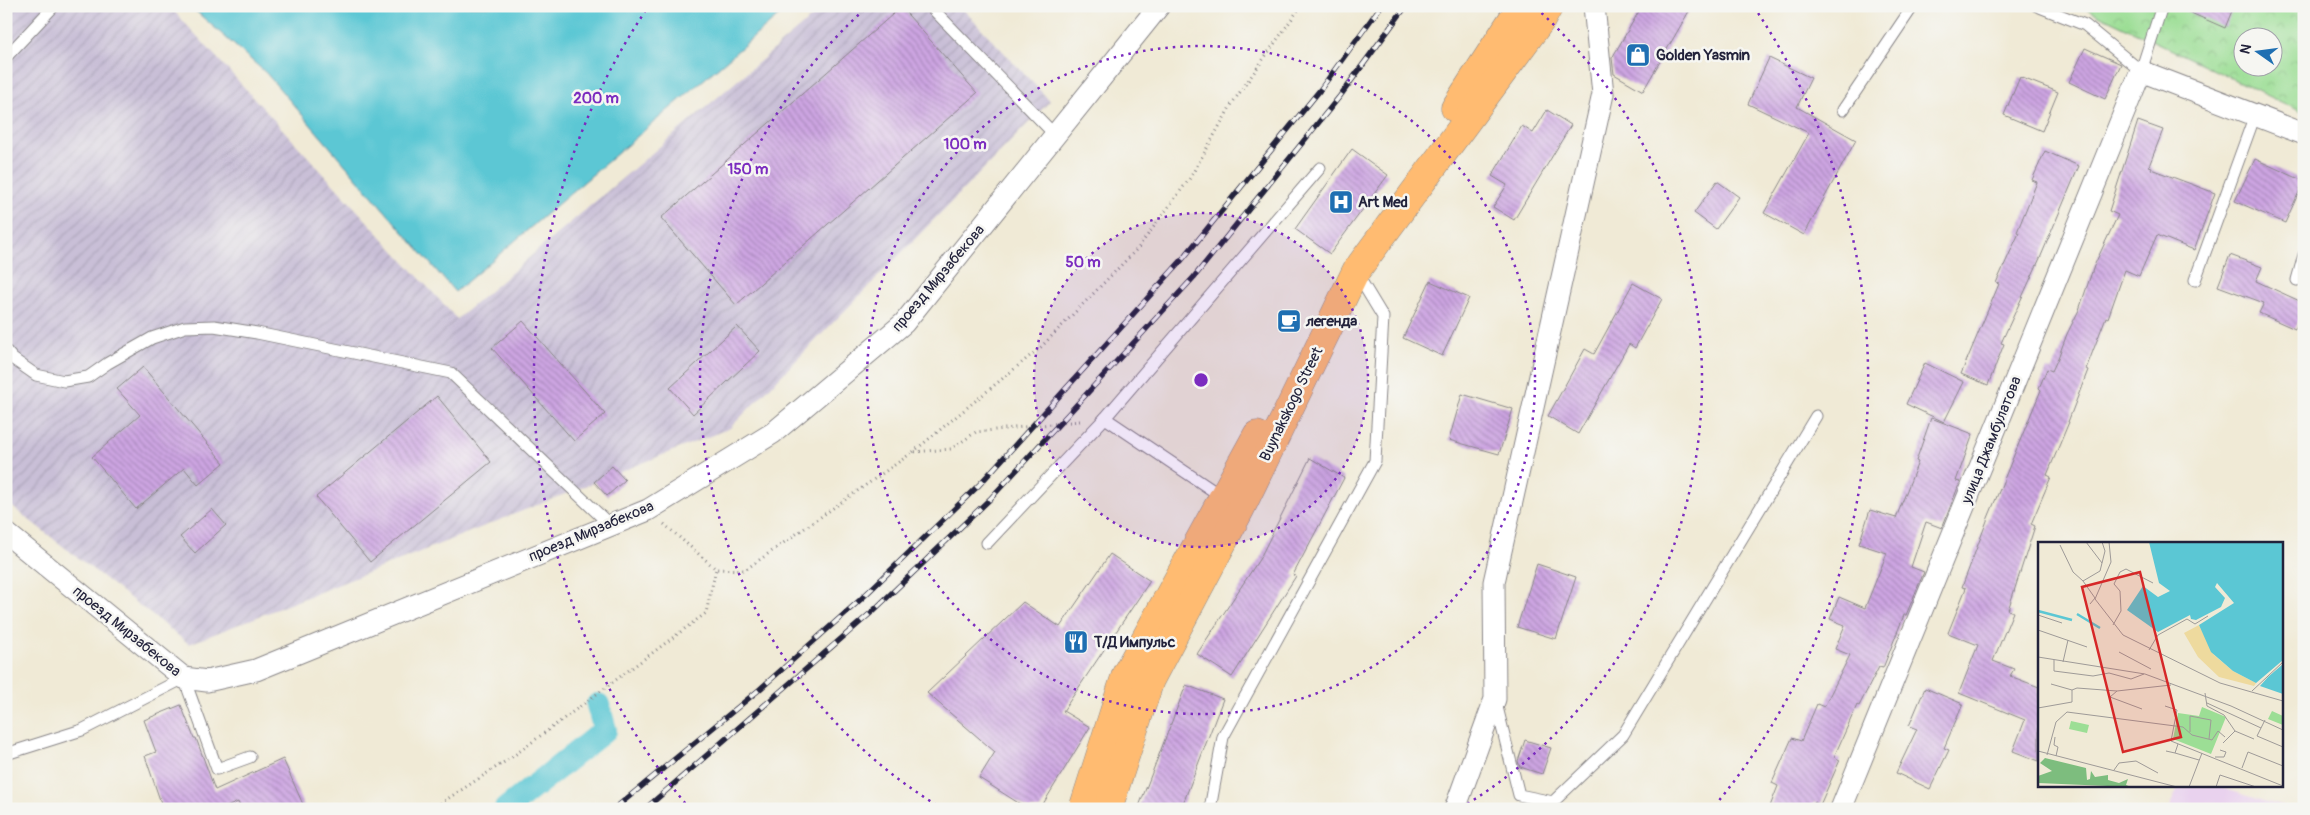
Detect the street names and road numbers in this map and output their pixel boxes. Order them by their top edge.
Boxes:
street label: проезд Мирзабекова [888,221,989,336]
street label: Buynakskogo Street [1256,343,1328,464]
street label: улица Джамбулатова [1957,374,2026,508]
street label: проезд Мирзабекова [526,497,657,566]
street label: проезд Мирзабекова [69,582,185,681]

